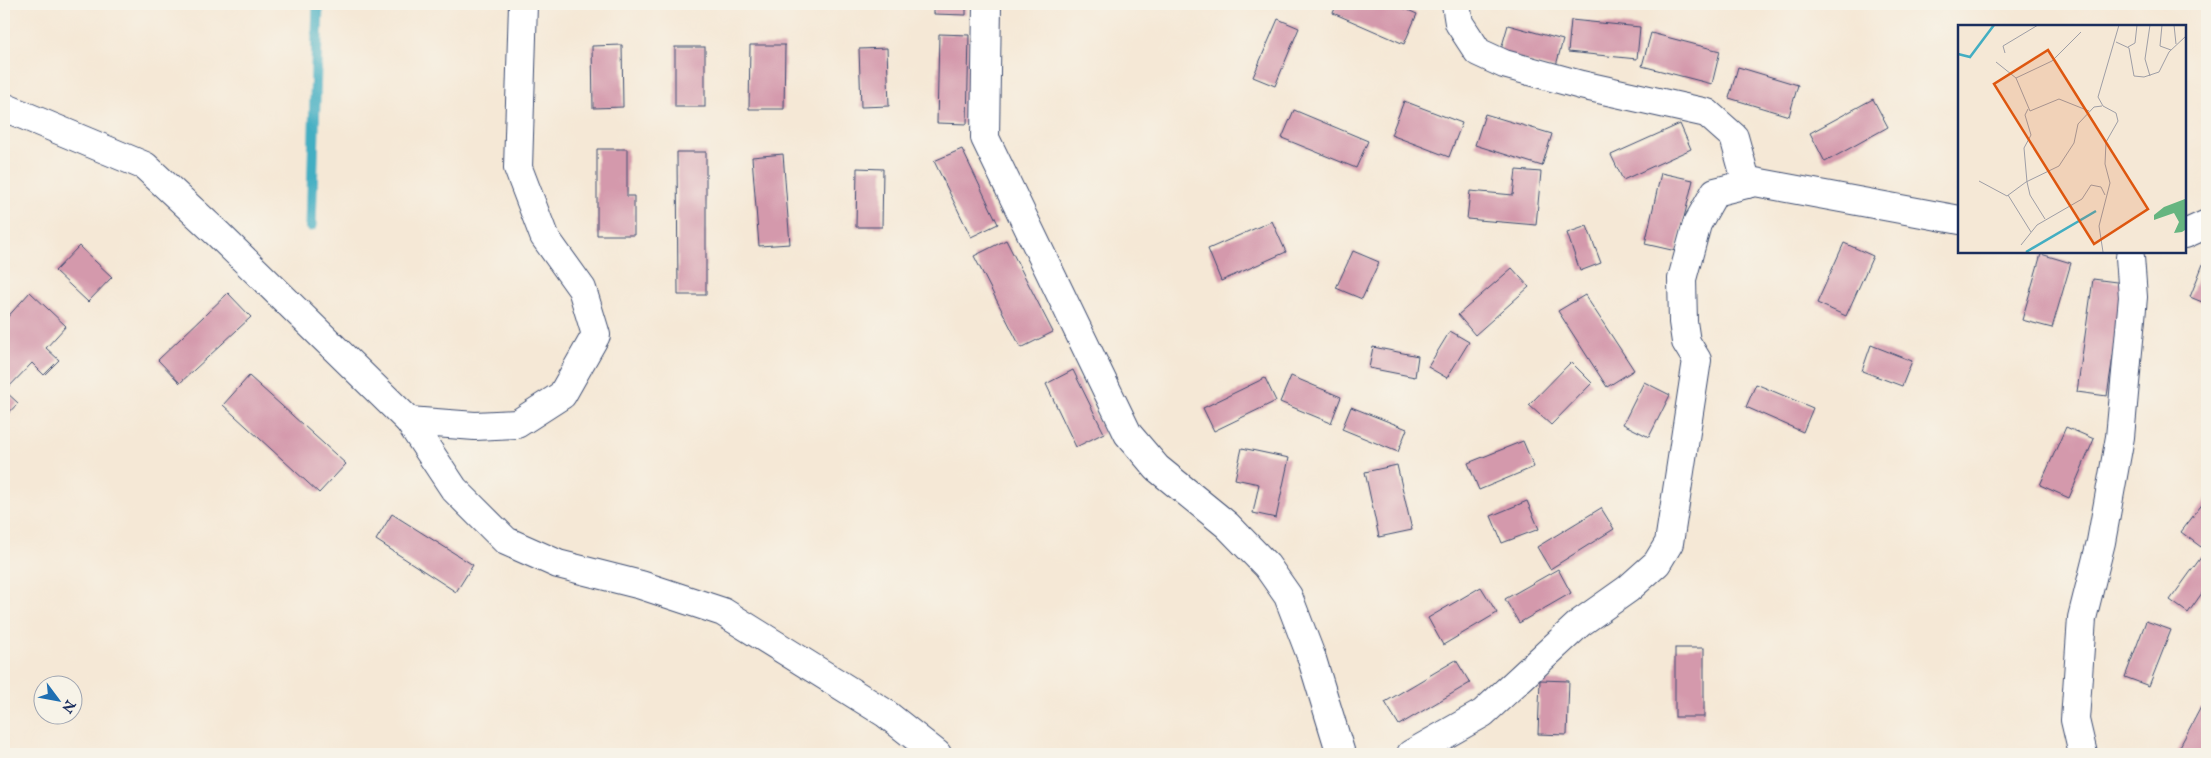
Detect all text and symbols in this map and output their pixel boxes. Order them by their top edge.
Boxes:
inset map [1958,25,2186,252]
north arrow [32,676,82,726]
text: N [57,696,80,716]

